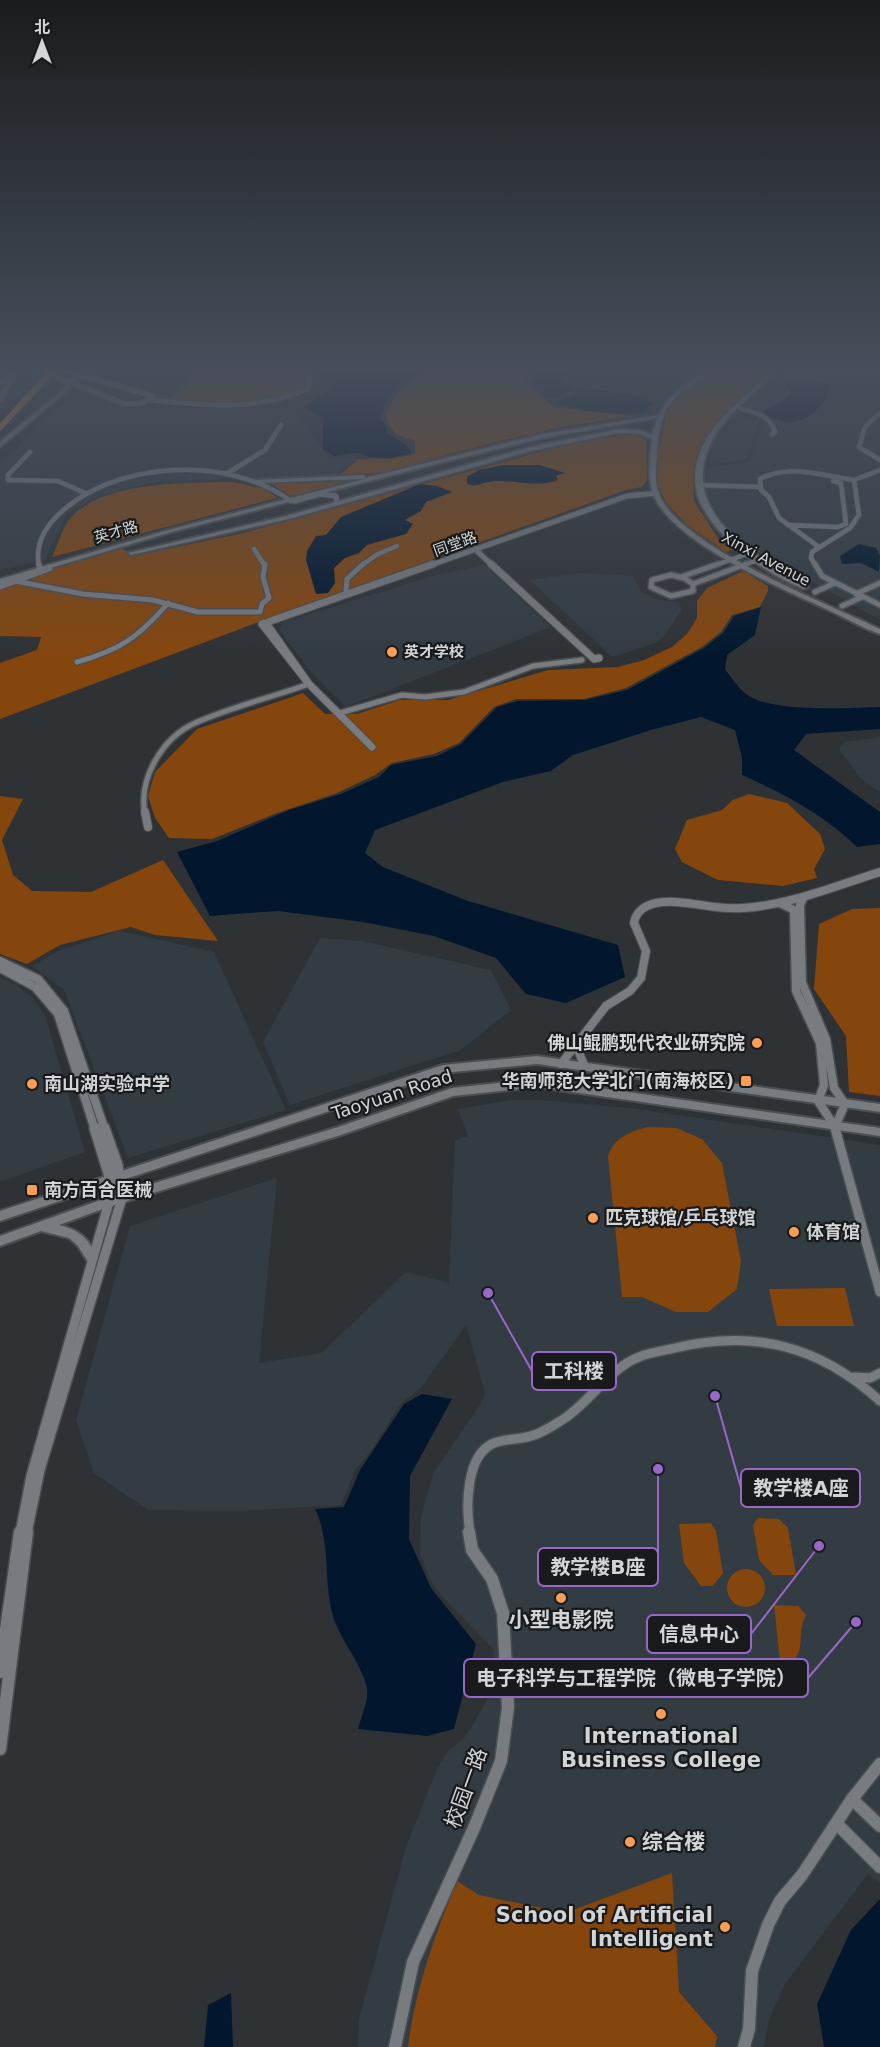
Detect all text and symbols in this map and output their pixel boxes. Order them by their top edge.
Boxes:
north arrow [12,12,72,72]
text: 北 [34,18,50,37]
street label: 英才路 [92,517,140,547]
street label: 同堂路 [431,528,479,560]
street label: Xinxi Avenue [719,528,813,590]
place label: 英才学校 [404,643,464,661]
marker: 英才学校 [385,645,399,659]
place label: 佛山鲲鹏现代农业研究院 [547,1032,745,1053]
marker: 佛山鲲鹏现代农业研究院 [750,1036,764,1050]
street label: Taoyuan Road [328,1065,455,1124]
place label: 华南师范大学北门(南海校区) [502,1070,734,1091]
place label: 南山湖实验中学 [44,1073,170,1094]
marker: 华南师范大学北门(南海校区) [739,1074,753,1088]
marker: 南山湖实验中学 [25,1077,39,1091]
place label: 南方百合医械 [44,1179,152,1200]
marker: 南方百合医械 [25,1183,39,1197]
place label: 匹克球馆/乒乓球馆 [605,1207,756,1228]
marker: 匹克球馆/乒乓球馆 [586,1211,600,1225]
place label: 体育馆 [806,1221,860,1242]
marker: 体育馆 [787,1225,801,1239]
callout: 工科楼 [532,1352,616,1390]
text: 工科楼 [544,1359,604,1383]
callout: 教学楼A座 [741,1469,860,1507]
text: 教学楼A座 [753,1476,849,1500]
callout: 教学楼B座 [538,1548,658,1586]
text: 教学楼B座 [550,1555,646,1579]
marker: 小型电影院 [554,1591,568,1605]
place label: 小型电影院 [509,1608,614,1632]
callout: 信息中心 [647,1615,751,1653]
text: 信息中心 [659,1622,739,1646]
callout: 电子科学与工程学院（微电子学院） [464,1659,808,1697]
text: 电子科学与工程学院（微电子学院） [476,1666,796,1690]
marker: International Business College [654,1707,668,1721]
place label: International Business College [561,1724,761,1772]
street label: 校园一路 [440,1744,492,1832]
place label: 综合楼 [642,1830,705,1854]
marker: 综合楼 [623,1835,637,1849]
place label: School of Artificial Intelligent [496,1903,713,1951]
marker: School of Artificial Intelligent [718,1920,732,1934]

